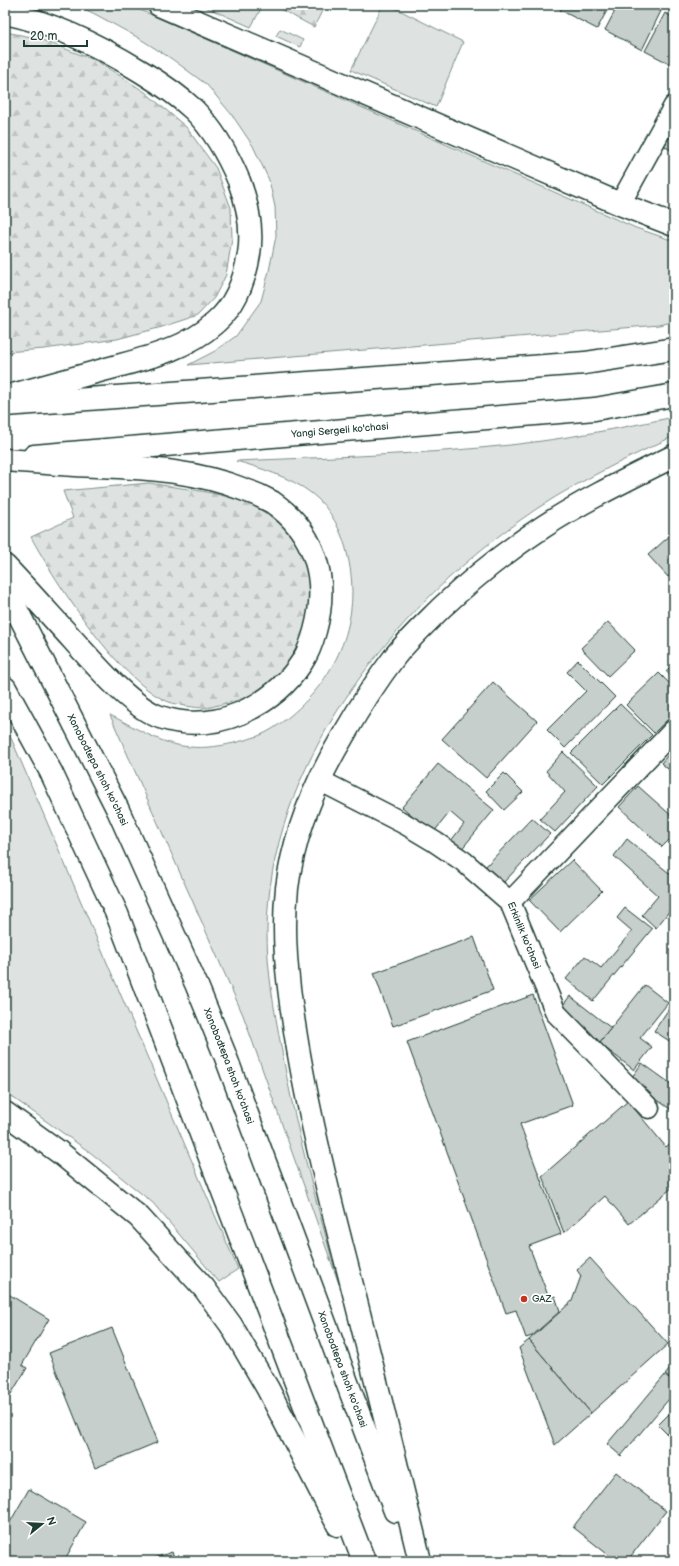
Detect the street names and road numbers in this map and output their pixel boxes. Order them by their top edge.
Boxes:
street label: Yangi Sergeli ko'chasi [290,420,389,441]
street label: Xonobodtepa shoh ko'chasi [64,711,130,828]
street label: Erkinlik ko'chasi [505,900,543,971]
street label: Xonobodtepa shoh ko'chasi [200,1006,256,1126]
street label: Xonobodtepa shoh ko'chasi [315,1309,369,1429]

